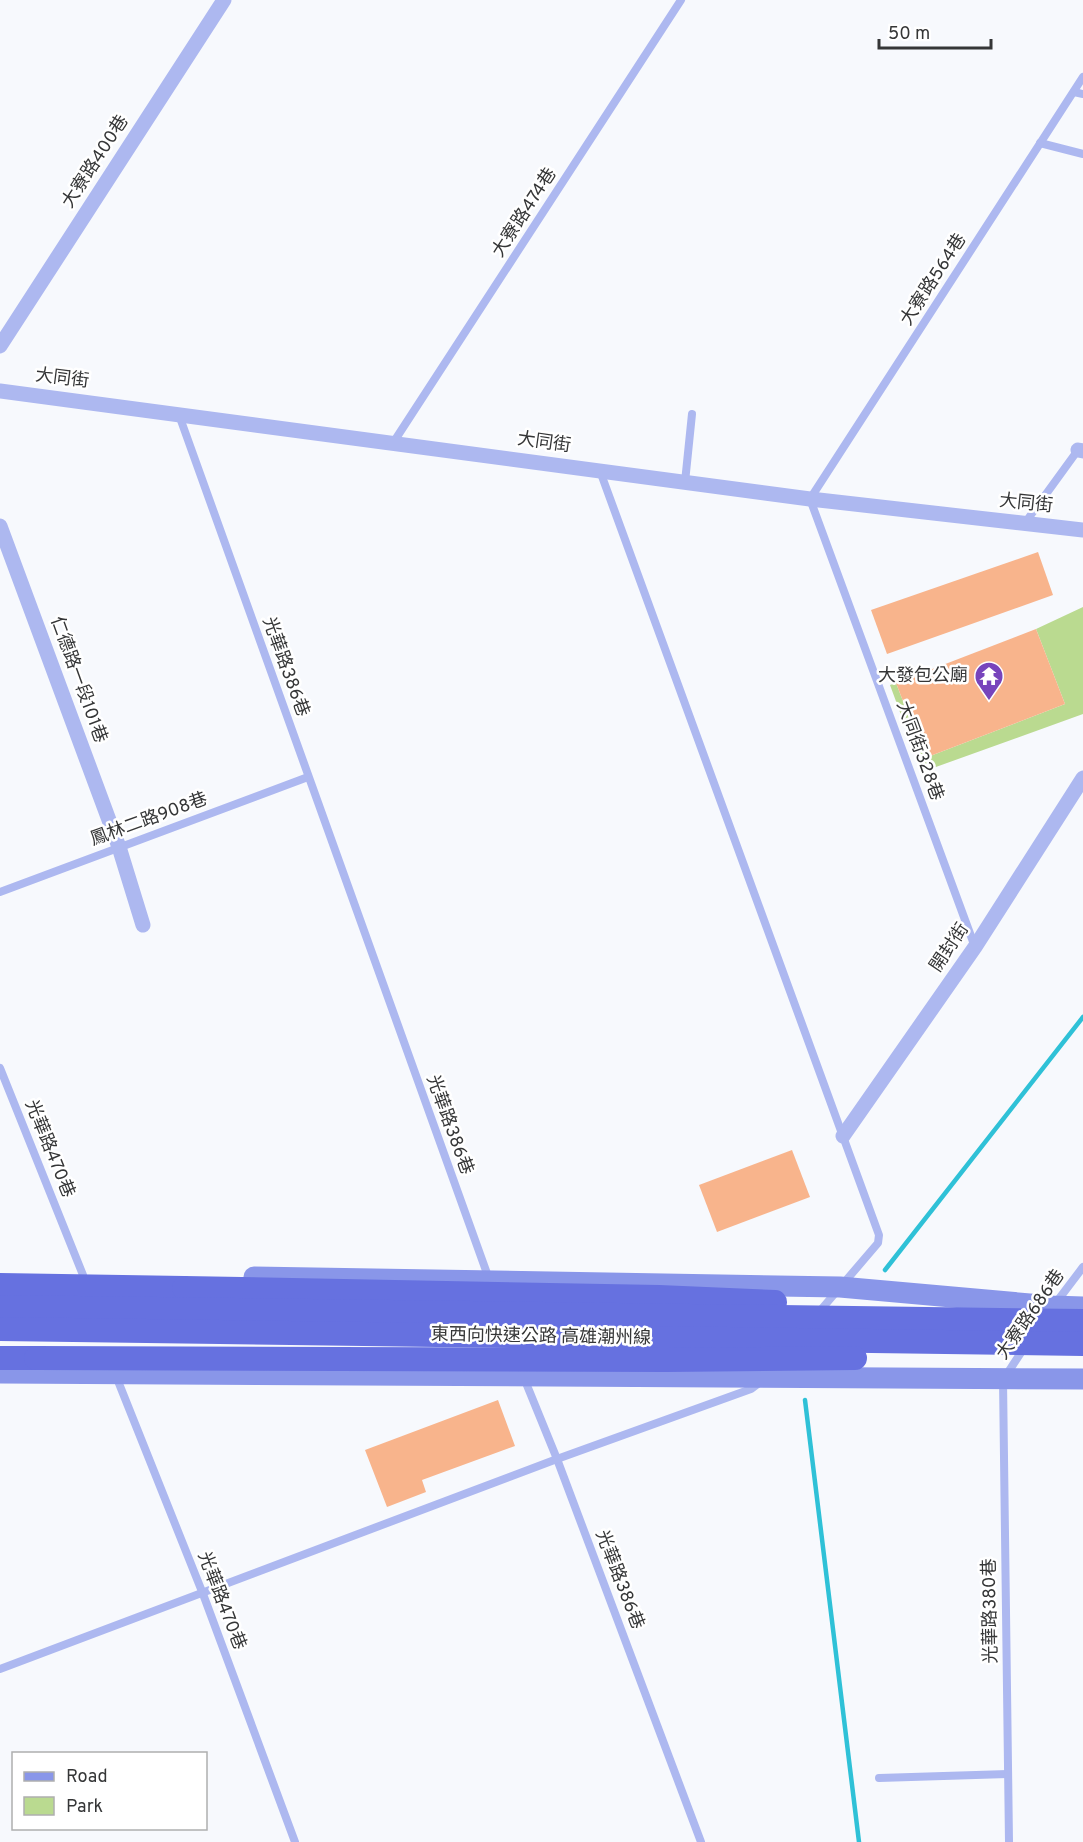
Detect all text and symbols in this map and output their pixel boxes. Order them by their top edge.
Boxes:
scale bar [879,12,992,50]
text: 50 m [888,23,930,46]
street label: 大寮路400巷 [57,111,135,213]
street label: 大寮路474巷 [488,164,562,262]
street label: 大寮路564巷 [896,230,972,330]
street label: 大同街 [34,364,90,394]
street label: 大同街 [516,428,572,458]
street label: 大同街 [998,490,1054,518]
street label: 仁德路一段101巷 [44,614,112,746]
street label: 光華路386巷 [256,614,314,720]
temple icon: 大發包公廟 [973,660,1005,702]
place label: 大發包公廟 [878,665,968,688]
street label: 大同街328巷 [890,698,948,804]
street label: 鳳林二路908巷 [87,788,211,852]
street label: 開封街 [925,919,975,977]
street label: 光華路386巷 [420,1072,478,1178]
street label: 光華路470巷 [19,1097,79,1201]
street label: 大寮路686巷 [992,1266,1070,1364]
street label: 東西向快速公路 高雄潮州線 [431,1324,651,1350]
street label: 光華路386巷 [590,1527,648,1633]
street label: 光華路470巷 [192,1549,250,1653]
street label: 光華路380巷 [979,1558,1003,1664]
legend [12,1752,207,1830]
text: Road [66,1766,108,1789]
text: Park [66,1796,103,1819]

